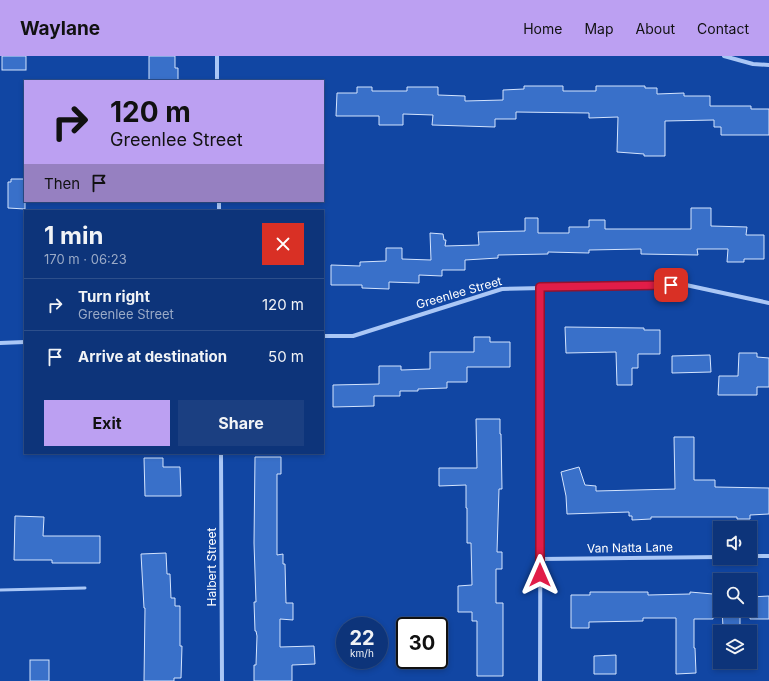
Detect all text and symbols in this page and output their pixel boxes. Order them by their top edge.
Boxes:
text: Waylane [20,17,100,40]
text: Home [523,20,562,37]
text: Map [584,20,614,37]
text: About [636,20,675,37]
text: Contact [697,20,749,37]
text: 120 m [110,95,191,129]
icon: right [44,96,96,148]
text: Greenlee Street [110,129,243,150]
icon: arrive [88,172,110,194]
text: Then [44,174,80,193]
text: 1 min [44,221,103,250]
button: close [262,223,304,265]
text: 170 m · 06:23 [44,251,127,267]
pin [654,268,688,302]
street label: Greenlee Street [414,273,504,312]
icon: arrive [660,274,682,296]
text: Turn right [78,287,150,306]
icon: right [44,294,66,316]
text: 120 m [262,295,304,314]
text: Greenlee Street [78,306,174,322]
icon: arrive [44,346,66,368]
text: Arrive at destination [78,347,227,366]
text: 50 m [268,347,304,366]
button: Exit [44,400,170,446]
button: Share [178,400,304,446]
map controls [713,521,757,669]
button: sound [713,521,757,565]
street label: Halbert Street [204,528,219,606]
street label: Van Natta Lane [587,539,673,556]
position arrow [519,554,561,596]
button: search [713,573,757,617]
speed limit sign: 30 [396,617,448,669]
button: layers [713,625,757,669]
text: 22 [349,626,375,650]
text: km/h [350,647,374,659]

